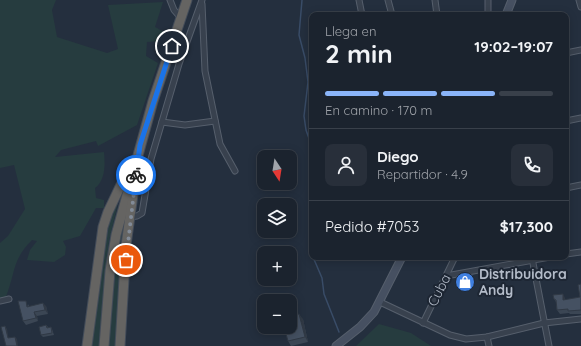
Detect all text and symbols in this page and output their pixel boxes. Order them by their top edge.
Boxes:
text: Llega en [325,23,376,39]
pin [155,29,189,63]
icon: home [161,35,183,57]
text: 2 min [325,37,393,70]
text: 19:02–19:07 [474,37,553,56]
text: En camino · 170 m [325,102,432,118]
button: person [325,144,367,186]
button: phone [511,144,553,186]
text: Diego [377,147,419,166]
north arrow [257,150,297,190]
map controls [257,150,297,334]
courier [116,155,156,195]
icon: bike [125,164,147,186]
text: Repartidor · 4.9 [377,166,468,182]
button: layers [257,198,297,238]
text: Pedido #7053 [325,217,419,236]
text: $17,300 [500,217,553,236]
pin [109,243,143,277]
button: + [257,246,297,286]
icon: bag [115,249,137,271]
place label: Distribuidora Andy [479,265,567,299]
street label: Cuba [423,271,455,309]
shop icon: Distribuidora Andy [454,271,476,293]
button: − [257,294,297,334]

